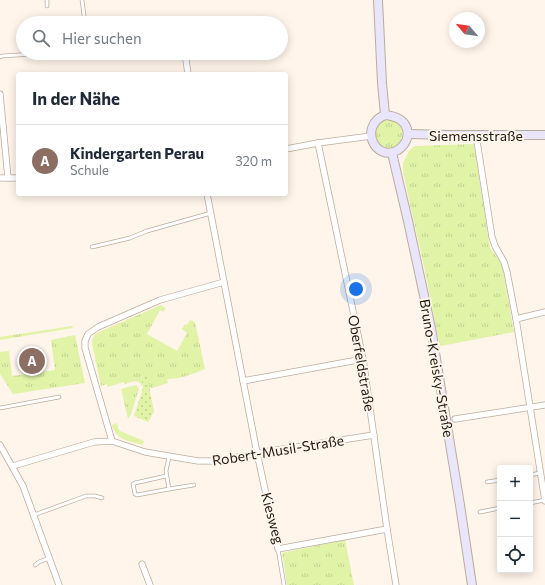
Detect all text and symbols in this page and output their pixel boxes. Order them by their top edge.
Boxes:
north arrow [449,12,485,48]
search box [16,16,288,60]
icon: search [30,27,52,49]
text: Hier suchen [62,29,142,47]
text: In der Nähe [32,88,120,109]
street label: Siemensstraße [429,127,523,144]
text: Kindergarten Perau [70,144,204,162]
text: A [40,153,50,169]
text: 320 m [235,153,272,169]
text: Schule [70,162,109,178]
your location [346,279,366,299]
street label: Bruno-Kreisky-Straße [416,298,458,438]
street label: Oberfeldstraße [345,313,379,413]
pin: A [19,346,45,376]
street label: Robert-Musil-Straße [211,431,345,469]
map controls [497,465,533,573]
button: + [497,465,533,501]
street label: Kiesweg [258,490,288,546]
button: − [497,501,533,537]
button: locate [497,537,533,573]

